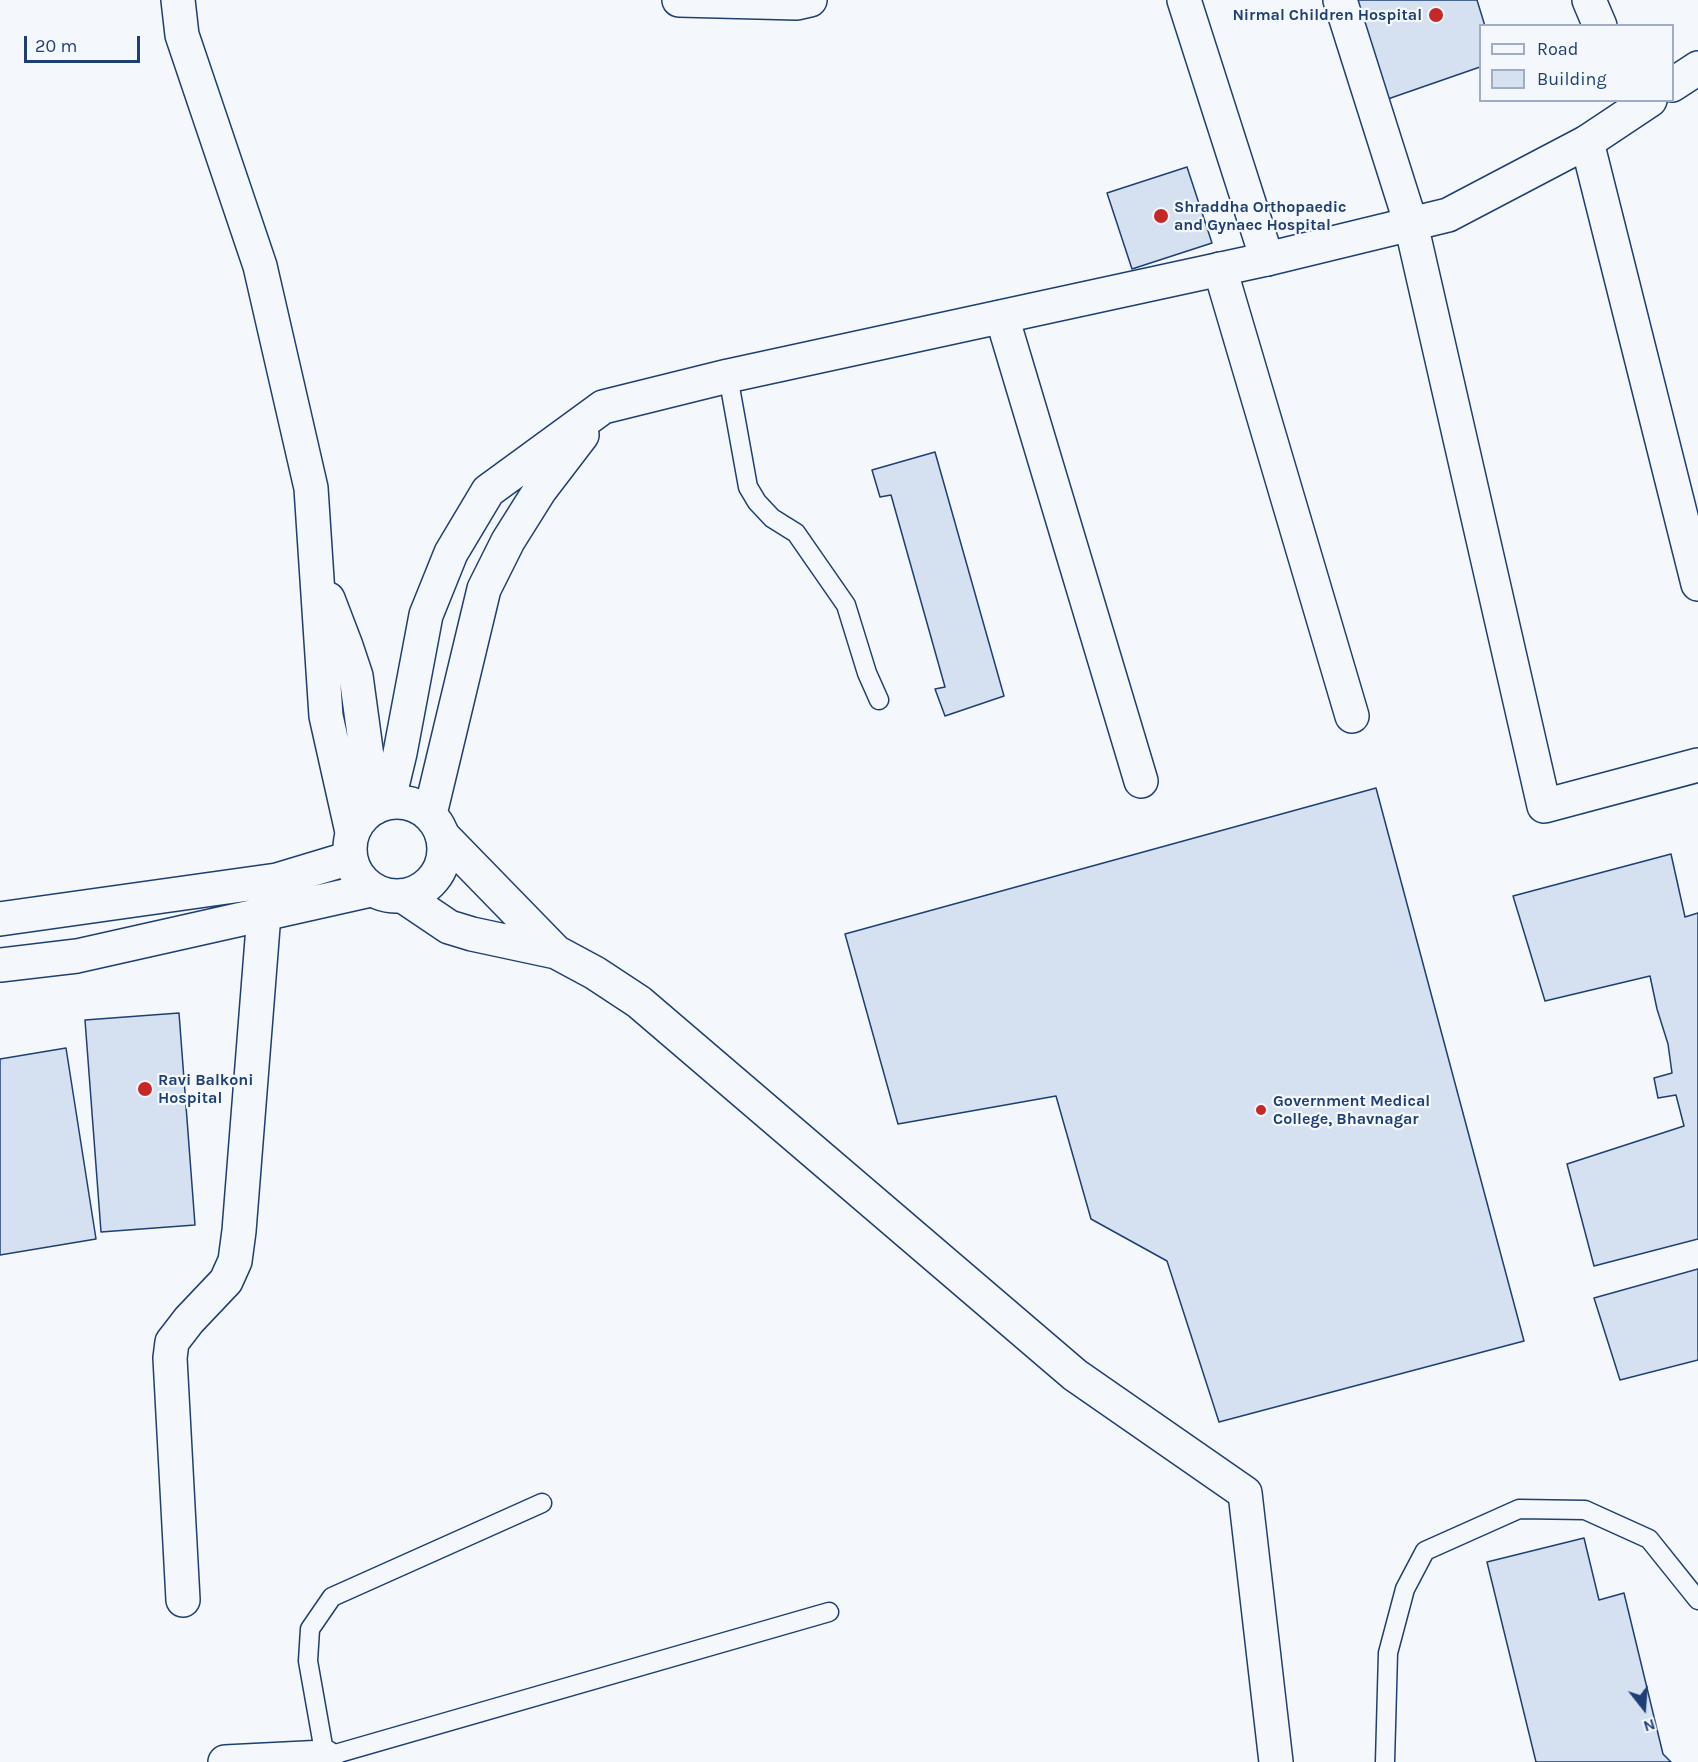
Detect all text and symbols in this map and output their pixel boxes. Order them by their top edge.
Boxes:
place label: Nirmal Children Hospital [1232,5,1422,25]
marker: Nirmal Children Hospital [1427,6,1445,24]
scale bar [27,24,142,62]
legend [1479,24,1674,102]
text: 20 m [35,35,77,57]
text: Road [1537,38,1578,60]
text: Building [1537,68,1607,90]
place label: Shraddha Orthopaedic and Gynaec Hospital [1174,197,1347,235]
marker: Shraddha Orthopaedic and Gynaec Hospital [1152,207,1170,225]
place label: Ravi Balkoni Hospital [158,1070,254,1108]
marker: Ravi Balkoni Hospital [136,1080,154,1098]
place label: Government Medical College, Bhavnagar [1273,1091,1430,1129]
marker: Government Medical College, Bhavnagar [1254,1103,1268,1117]
north arrow [1614,1678,1674,1738]
text: N [1641,1715,1658,1736]

